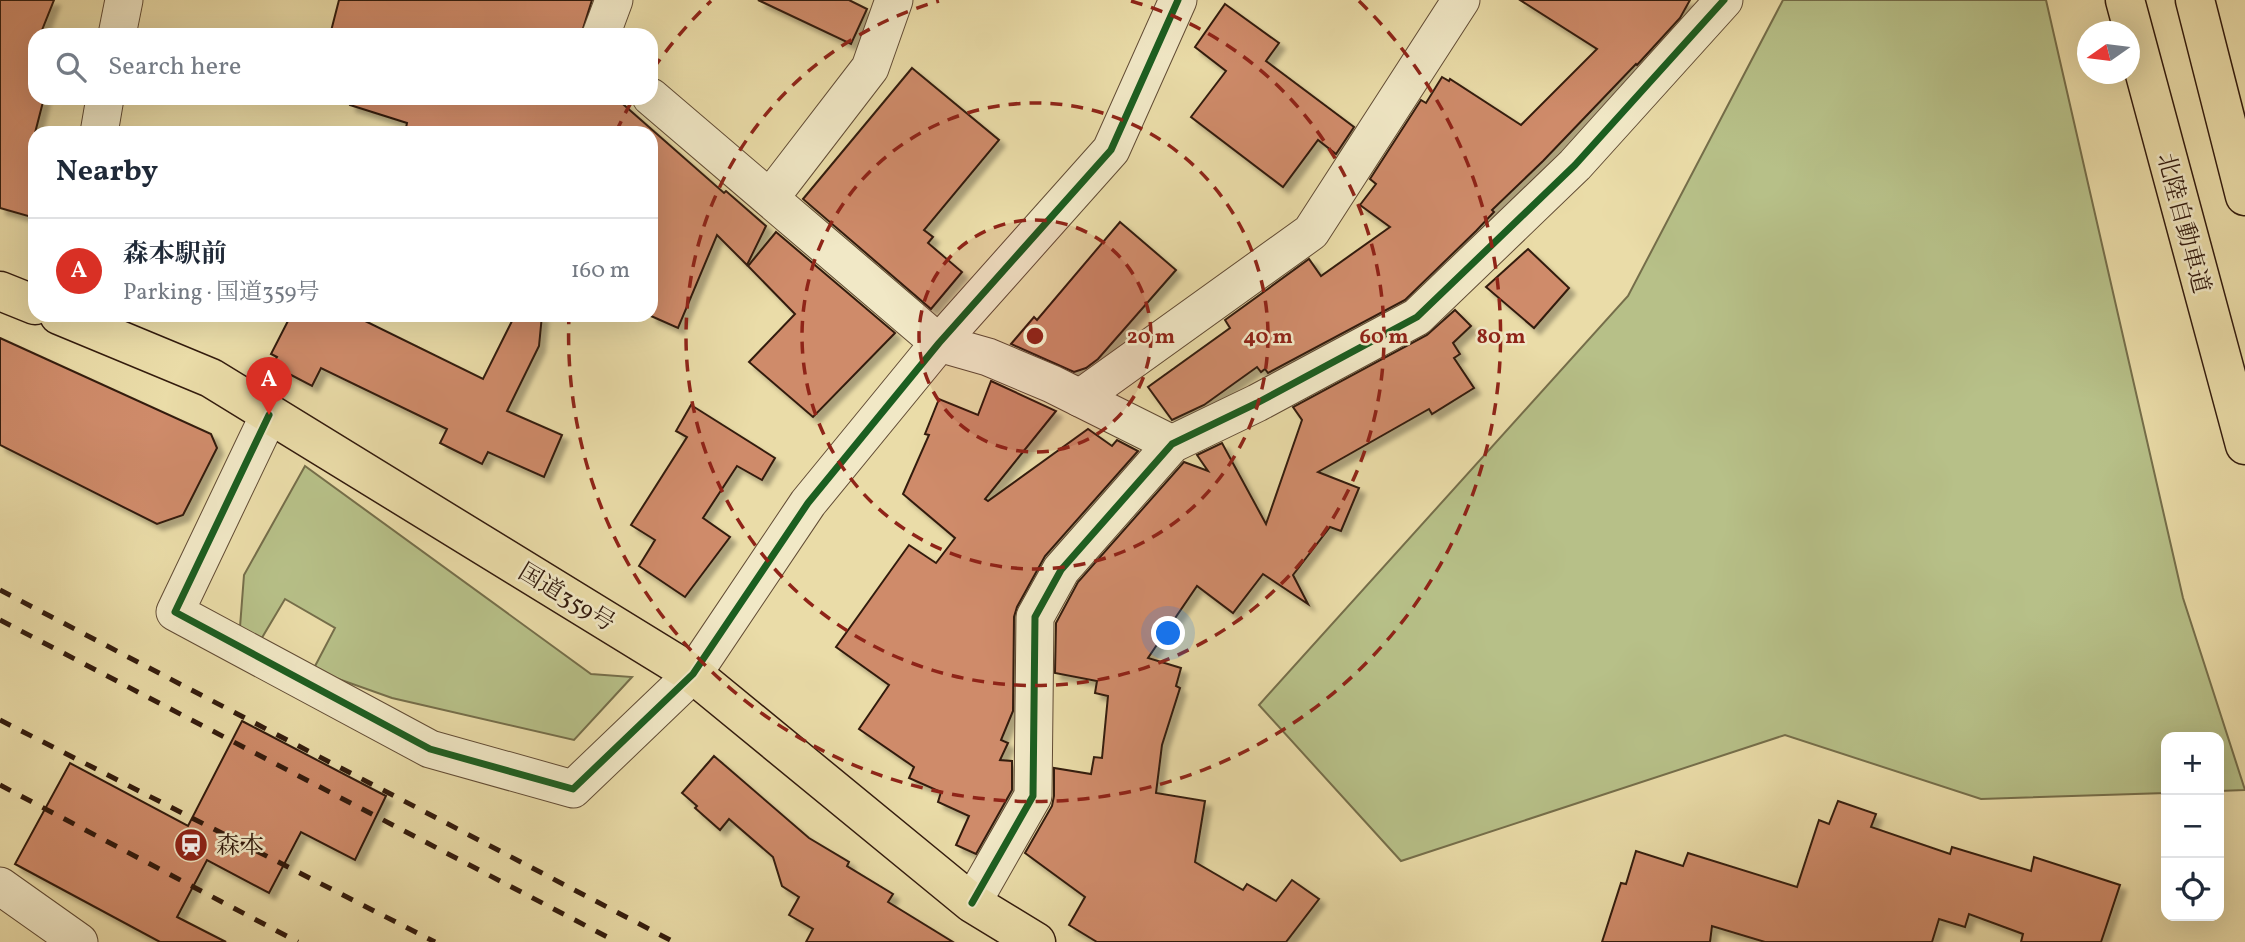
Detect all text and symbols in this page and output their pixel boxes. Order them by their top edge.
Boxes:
north arrow [2077,21,2140,84]
search box [28,28,658,105]
icon: search [52,48,90,86]
text: Search here [108,49,241,85]
street label: 北陸自動車道 [2147,150,2217,297]
text: Nearby [56,151,158,193]
text: 森本駅前 [123,237,227,273]
text: A [71,255,87,287]
text: 160 m [571,255,630,287]
text: Parking · 国道359号 [123,277,319,309]
text: 20 m [1127,323,1175,352]
text: 40 m [1243,323,1293,352]
text: 60 m [1360,323,1408,352]
text: 80 m [1477,323,1525,352]
centre of rings [1023,324,1047,348]
pin: A [246,357,292,415]
street label: 国道359号 [511,556,621,641]
your location [1151,616,1185,650]
map controls [2161,732,2224,921]
button: + [2161,732,2224,795]
button: − [2161,795,2224,858]
station icon: 森本 [172,826,210,864]
place label: 森本 [216,830,264,864]
button: locate [2161,858,2224,921]

